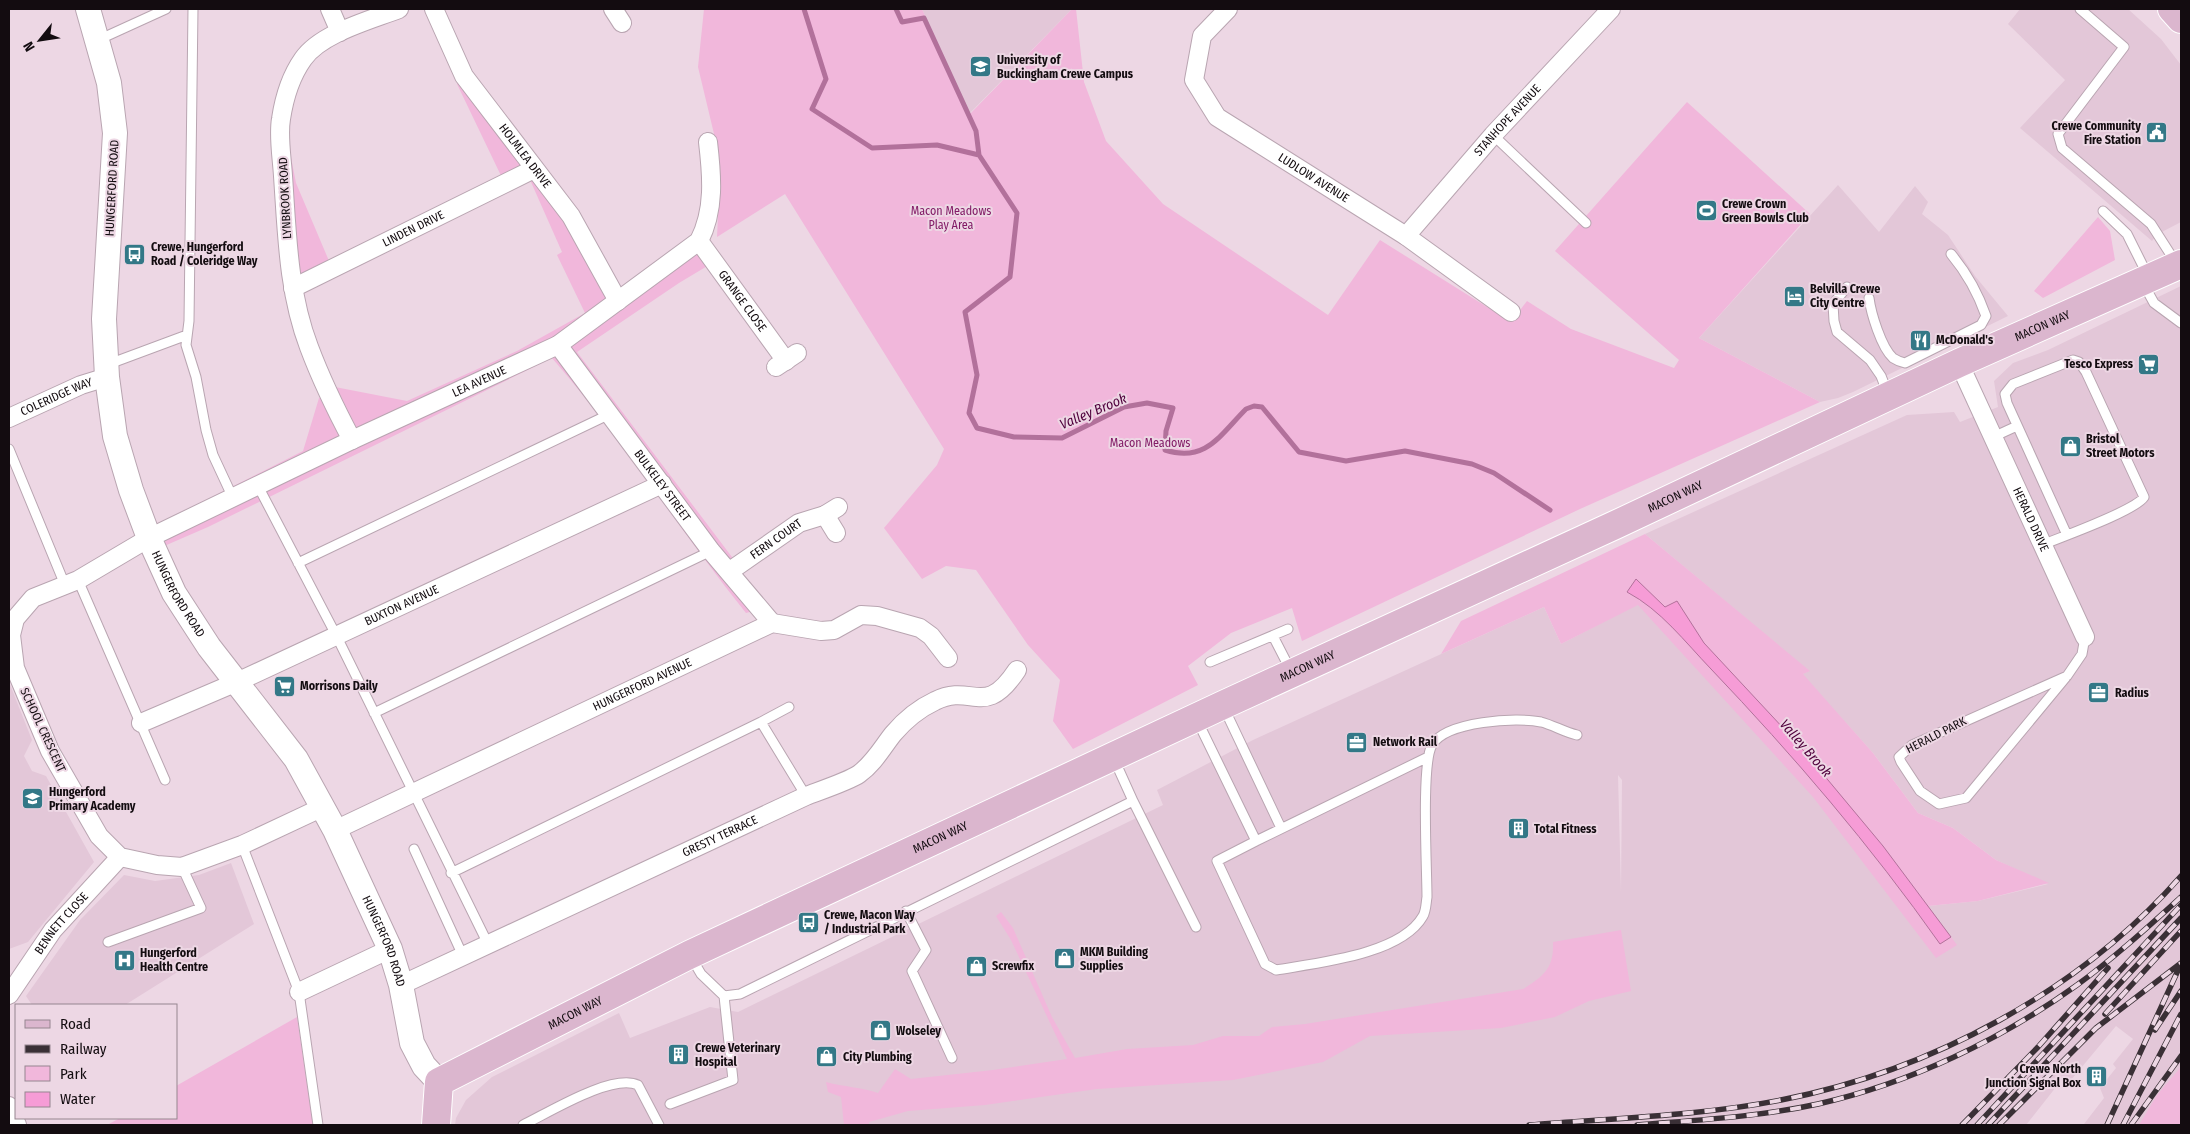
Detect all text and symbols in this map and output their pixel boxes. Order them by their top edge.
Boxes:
north arrow [15,15,65,65]
text: N [20,38,39,54]
place label: University of Buckingham Crewe Campus [997,53,1134,81]
school or university icon: University of Buckingham Crewe Campus [969,55,993,79]
street label: STANHOPE AVENUE [1471,81,1544,159]
place label: Crewe Community Fire Station [2052,119,2141,147]
street label: HOLMLEA DRIVE [496,121,554,191]
public building icon: Crewe Community Fire Station [2145,121,2169,145]
street label: HUNGERFORD ROAD [102,139,122,237]
street label: LUDLOW AVENUE [1276,150,1352,206]
street label: LYNBROOK ROAD [276,157,294,239]
place label: Crewe Crown Green Bowls Club [1722,197,1809,225]
sports icon: Crewe Crown Green Bowls Club [1694,199,1718,223]
park label: Macon Meadows Play Area [911,204,991,232]
street label: LINDEN DRIVE [380,207,447,250]
place label: Crewe, Hungerford Road / Coleridge Way [151,240,258,268]
bus stop icon: Crewe, Hungerford Road / Coleridge Way [123,242,147,266]
street label: GRANGE CLOSE [716,267,770,335]
place label: Belvilla Crewe City Centre [1810,282,1880,310]
hotel icon: Belvilla Crewe City Centre [1782,284,1806,308]
street label: MACON WAY [2013,307,2072,344]
restaurant icon: McDonald's [1908,328,1932,352]
place label: McDonald's [1936,333,1994,347]
supermarket icon: Tesco Express [2137,352,2161,376]
place label: Tesco Express [2064,357,2134,371]
street label: LEA AVENUE [450,363,509,400]
street label: COLERIDGE WAY [18,375,94,419]
water label: Valley Brook [1057,390,1129,433]
place label: Bristol Street Motors [2086,432,2155,460]
shop icon: Bristol Street Motors [2058,434,2082,458]
park label: Macon Meadows [1110,436,1190,450]
street label: BULKELEY STREET [631,447,694,524]
street label: MACON WAY [1646,478,1705,516]
street label: HERALD DRIVE [2010,485,2052,554]
street label: FERN COURT [747,516,805,562]
street label: HUNGERFORD ROAD [149,549,208,640]
street label: BUXTON AVENUE [362,582,441,629]
street label: MACON WAY [1278,648,1337,685]
street label: HUNGERFORD AVENUE [591,655,694,714]
supermarket icon: Morrisons Daily [272,674,296,698]
place label: Morrisons Daily [300,679,378,693]
office icon: Radius [2087,681,2111,705]
street label: SCHOOL CRESCENT [17,686,69,775]
place label: Radius [2115,686,2149,700]
street label: HERALD PARK [1904,714,1969,756]
water label: Valley Brook [1776,716,1835,781]
office icon: Network Rail [1345,730,1369,754]
place label: Network Rail [1373,735,1438,749]
place label: Hungerford Primary Academy [49,785,136,813]
school or university icon: Hungerford Primary Academy [21,787,45,811]
street label: GRESTY TERRACE [680,812,760,860]
building icon: Total Fitness [1506,817,1530,841]
street label: MACON WAY [911,818,970,856]
place label: Total Fitness [1534,822,1597,836]
street label: BENNETT CLOSE [32,889,91,957]
street label: HUNGERFORD ROAD [359,893,408,988]
place label: Crewe, Macon Way / Industrial Park [824,908,915,936]
bus stop icon: Crewe, Macon Way / Industrial Park [796,910,820,934]
place label: MKM Building Supplies [1080,945,1148,973]
place label: Hungerford Health Centre [140,946,208,974]
shop icon: MKM Building Supplies [1052,947,1076,971]
hospital icon: Hungerford Health Centre [112,948,136,972]
shop icon: Screwfix [964,954,988,978]
place label: Screwfix [992,959,1034,973]
street label: MACON WAY [546,993,605,1032]
legend [15,1004,178,1119]
text: Road [60,1015,91,1033]
shop icon: Wolseley [868,1019,892,1043]
place label: Wolseley [896,1024,941,1038]
text: Railway [60,1040,107,1058]
place label: Crewe Veterinary Hospital [695,1041,780,1069]
building icon: Crewe Veterinary Hospital [667,1043,691,1067]
shop icon: City Plumbing [815,1045,839,1069]
place label: City Plumbing [843,1050,912,1064]
place label: Crewe North Junction Signal Box [1984,1062,2081,1090]
building icon: Crewe North Junction Signal Box [2085,1064,2109,1088]
text: Park [60,1065,87,1083]
text: Water [60,1090,96,1108]

